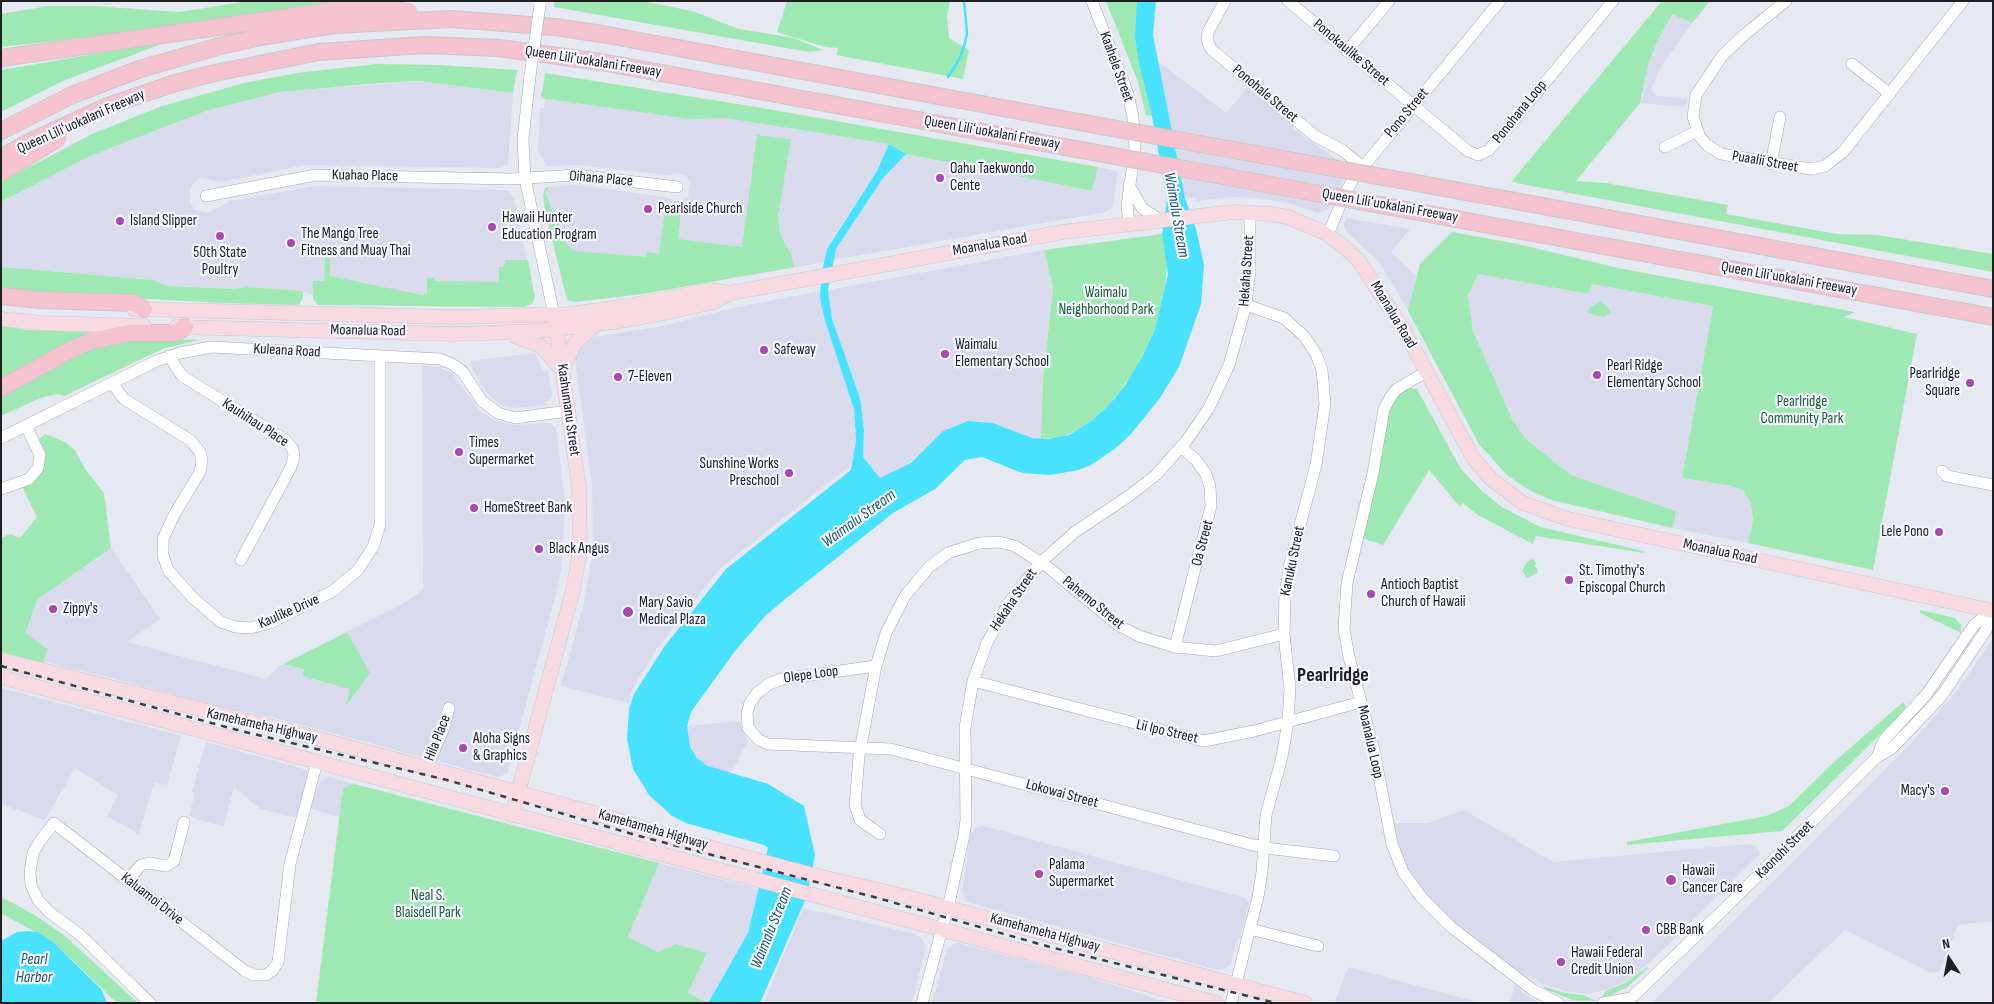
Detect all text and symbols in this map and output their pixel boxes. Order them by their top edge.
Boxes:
street label: Ponokaulike Street [1309,16,1393,90]
street label: Kaahele Street [1095,29,1137,105]
street label: Queen Liliʻuokalani Freeway [524,42,662,82]
street label: Ponohale Street [1228,61,1302,127]
street label: Ponohana Loop [1489,77,1551,147]
street label: Pono Street [1381,85,1433,141]
street label: Queen Liliʻuokalani Freeway [14,86,148,158]
street label: Queen Liliʻuokalani Freeway [923,112,1061,154]
street label: Puaalii Street [1731,147,1799,177]
place label: Oahu Taekwondo Cente [950,160,1034,195]
street label: Kuahao Place [332,166,398,186]
street label: Oihana Place [568,167,634,191]
water label: Waimalu Stream [1159,171,1193,259]
marker: Oahu Taekwondo Cente [934,172,946,184]
street label: Queen Liliʻuokalani Freeway [1321,185,1459,227]
place label: Pearlside Church [658,200,743,218]
marker: Pearlside Church [642,203,654,215]
place label: Hawaii Hunter Education Program [502,209,597,244]
place label: Island Slipper [130,212,197,230]
marker: Island Slipper [114,215,126,227]
marker: Hawaii Hunter Education Program [486,221,498,233]
place label: The Mango Tree Fitness and Muay Thai [301,225,411,260]
marker: 50th State Poultry [214,230,226,242]
street label: Moanalua Road [951,230,1029,260]
street label: Hekaha Street [1236,235,1258,307]
marker: The Mango Tree Fitness and Muay Thai [285,237,297,249]
place label: 50th State Poultry [193,244,247,279]
street label: Queen Liliʻuokalani Freeway [1720,258,1858,300]
street label: Moanalua Road [1366,278,1420,352]
park label: Waimalu Neighborhood Park [1058,284,1154,319]
street label: Moanalua Road [330,321,406,341]
place label: Waimalu Elementary School [955,336,1049,371]
street label: Kuleana Road [253,340,321,362]
place label: Safeway [774,341,816,359]
marker: Safeway [758,344,770,356]
marker: Waimalu Elementary School [939,348,951,360]
place label: Pearl Ridge Elementary School [1607,357,1701,392]
street label: Kaahumanu Street [553,363,583,457]
place label: Pearlridge Square [1909,365,1960,400]
place label: 7-Eleven [628,368,672,386]
marker: Pearl Ridge Elementary School [1591,369,1603,381]
marker: 7-Eleven [612,371,624,383]
marker: Pearlridge Square [1964,377,1976,389]
park label: Pearlridge Community Park [1761,393,1843,428]
street label: Kauhihau Place [218,395,292,451]
place label: Times Supermarket [469,434,534,469]
marker: Times Supermarket [453,446,465,458]
place label: Sunshine Works Preschool [700,455,779,490]
marker: Sunshine Works Preschool [783,467,795,479]
water label: Waimalu Stream [818,486,900,552]
place label: HomeStreet Bank [484,499,572,517]
marker: HomeStreet Bank [468,502,480,514]
street label: Oa Street [1188,518,1218,568]
place label: Lele Pono [1881,523,1929,541]
street label: Kanuku Street [1277,524,1309,598]
marker: Lele Pono [1933,526,1945,538]
street label: Moanalua Road [1681,535,1759,569]
place label: Black Angus [549,540,609,558]
marker: Black Angus [533,543,545,555]
place label: St. Timothy's Episcopal Church [1579,562,1665,597]
street label: Hekaha Street [987,565,1041,635]
street label: Pahemo Street [1058,573,1128,633]
marker: St. Timothy's Episcopal Church [1563,574,1575,586]
place label: Antioch Baptist Church of Hawaii [1381,576,1466,611]
marker: Antioch Baptist Church of Hawaii [1365,588,1377,600]
street label: Kaulike Drive [256,591,322,633]
place label: Mary Savio Medical Plaza [639,594,706,629]
place label: Zippy's [63,600,98,618]
marker: Zippy's [47,603,59,615]
marker: Mary Savio Medical Plaza [621,605,635,619]
street label: Olepe Loop [783,662,839,688]
district label: Pearlridge [1297,664,1369,688]
street label: Moanalua Loop [1353,704,1387,780]
street label: Kamehameha Highway [205,705,319,747]
street label: Hila Place [421,712,455,764]
street label: Lii Ipo Street [1134,716,1200,748]
place label: Aloha Signs & Graphics [473,730,530,765]
marker: Aloha Signs & Graphics [457,742,469,754]
street label: Lokowai Street [1024,776,1100,812]
place label: Macy's [1901,782,1935,800]
marker: Macy's [1939,785,1951,797]
street label: Kamehameha Highway [596,806,710,854]
street label: Kaonohi Street [1752,817,1818,883]
place label: Palama Supermarket [1049,856,1114,891]
place label: Hawaii Cancer Care [1682,862,1743,897]
marker: Palama Supermarket [1033,868,1045,880]
street label: Kaluamoi Drive [117,869,187,929]
marker: Hawaii Cancer Care [1664,873,1678,887]
water label: Waimalu Stream [747,884,797,972]
park label: Neal S. Blaisdell Park [395,887,461,922]
street label: Kamehameha Highway [988,910,1102,956]
place label: CBB Bank [1656,921,1704,939]
marker: CBB Bank [1640,924,1652,936]
north arrow [1924,934,1974,984]
text: N [1941,935,1951,953]
place label: Hawaii Federal Credit Union [1571,944,1643,979]
water label: Pearl Harbor [16,950,52,988]
marker: Hawaii Federal Credit Union [1555,956,1567,968]

